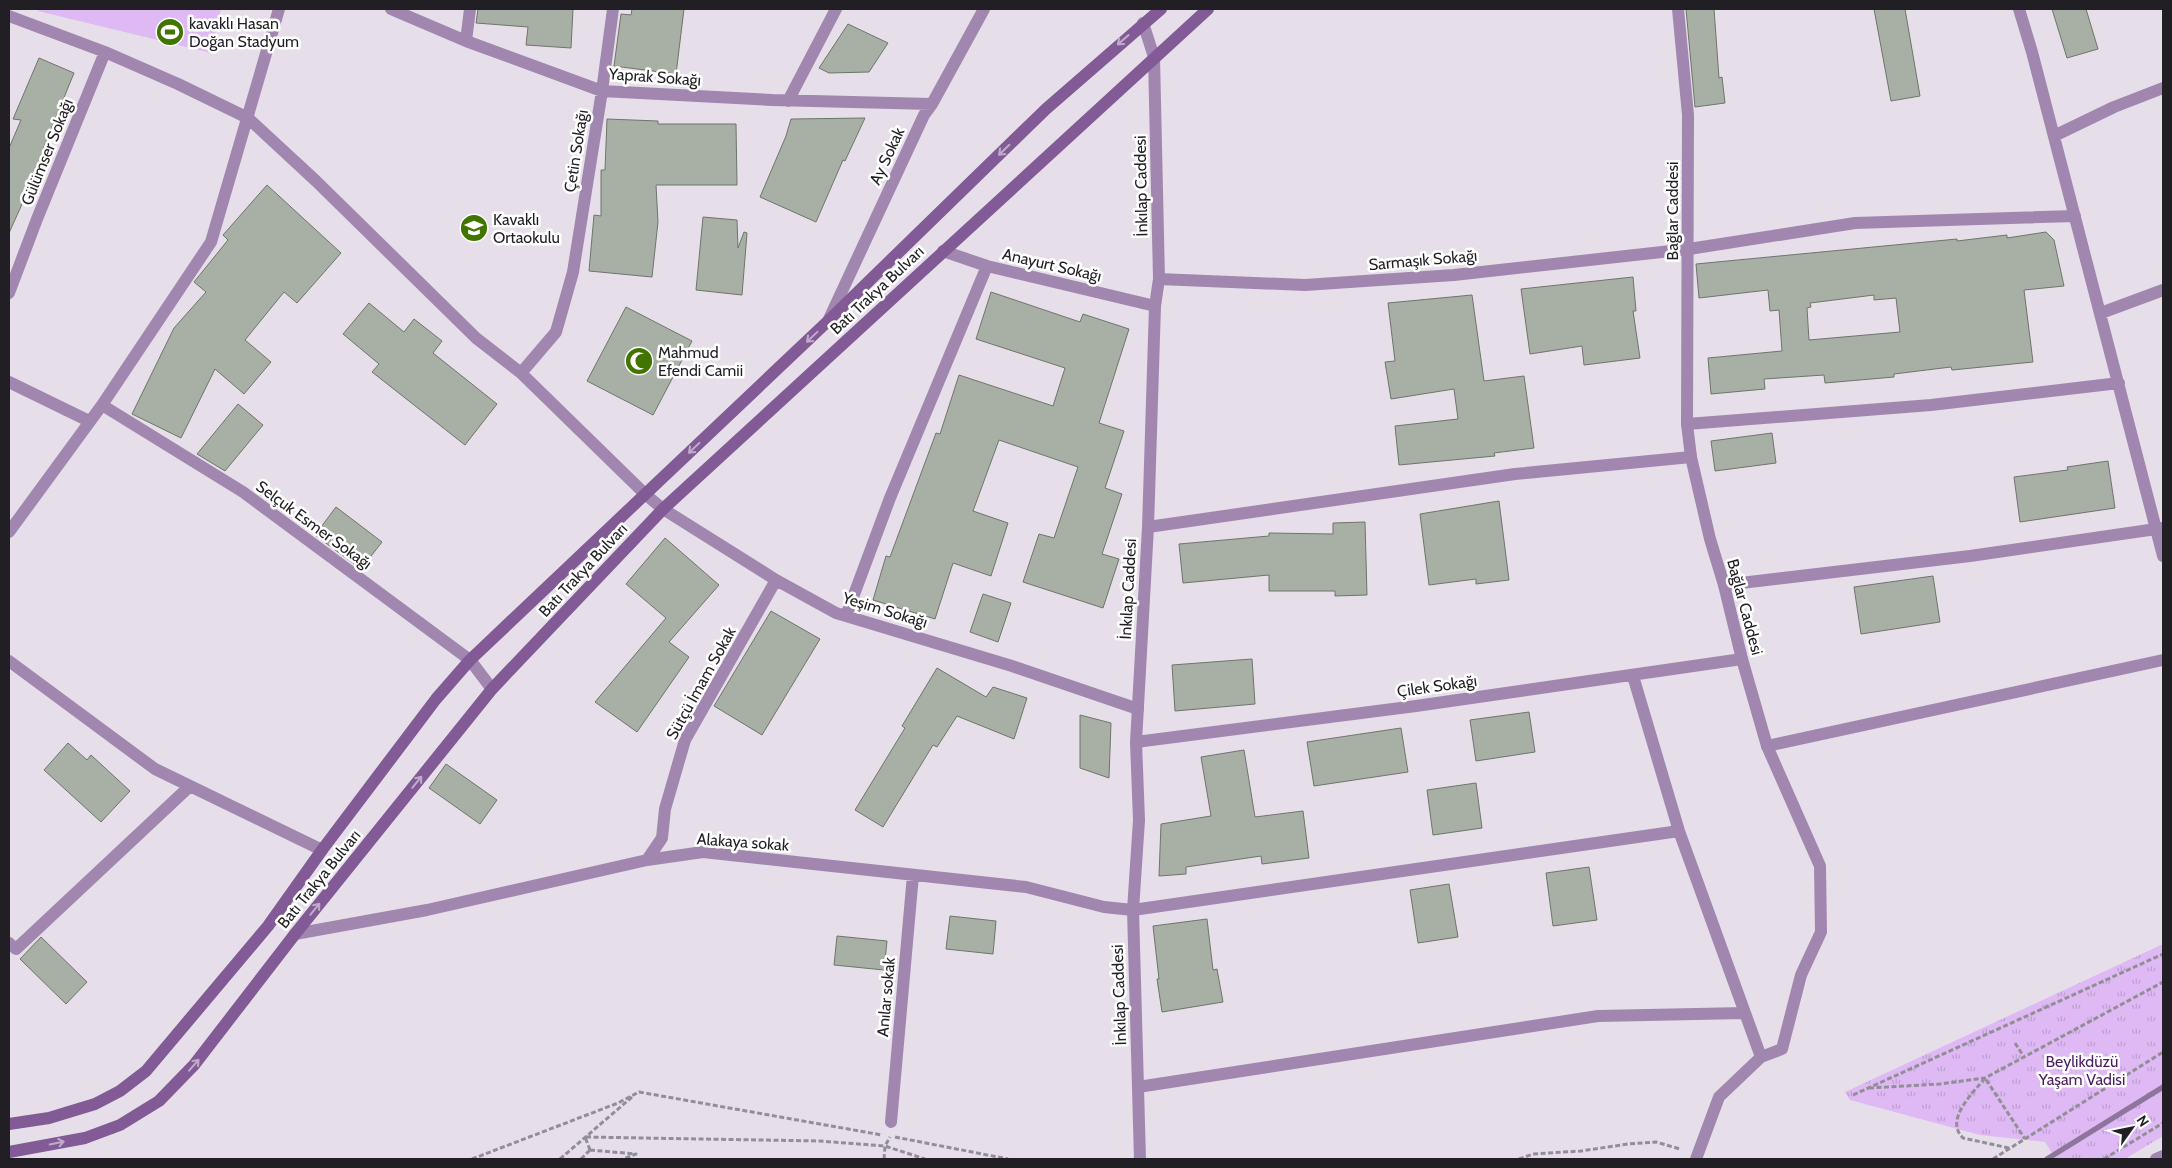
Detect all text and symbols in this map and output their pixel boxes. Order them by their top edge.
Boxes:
place label: kavaklı Hasan Doğan Stadyum [189,14,299,51]
sports icon: kavaklı Hasan Doğan Stadyum [155,17,185,47]
one-way arrow [1117,34,1130,46]
street label: Yaprak Sokağı [607,64,702,90]
street label: Gülümser Sokağı [17,96,77,208]
street label: Çetin Sokağı [560,108,592,194]
street label: Ay Sokak [866,124,909,188]
street label: İnkılap Caddesi [1131,135,1151,237]
one-way arrow [997,144,1010,156]
street label: Bağlar Caddesi [1663,162,1682,260]
place label: Kavaklı Ortaokulu [493,210,560,247]
school or university icon: Kavaklı Ortaokulu [459,213,489,243]
street label: Batı Trakya Bulvarı [826,242,928,338]
street label: Anayurt Sokağı [1001,244,1103,286]
street label: Sarmaşık Sokağı [1368,246,1478,274]
one-way arrow [806,331,818,343]
place label: Mahmud Efendi Camii [658,343,743,380]
mosque icon: Mahmud Efendi Camii [624,346,654,376]
one-way arrow [687,442,700,454]
street label: Selçuk Esmer Sokağı [253,477,375,573]
street label: Batı Trakya Bulvarı [535,519,631,621]
street label: İnkılap Caddesi [1116,538,1140,640]
street label: Bağlar Caddesi [1723,557,1767,657]
street label: Yeşim Sokağı [839,588,930,632]
street label: Sütçü İmam Sokak [662,623,740,743]
street label: Çilek Sokağı [1396,671,1478,701]
one-way arrow [412,775,422,789]
street label: Batı Trakya Bulvarı [274,826,364,932]
street label: Alakaya sokak [696,829,791,855]
one-way arrow [310,903,321,916]
street label: İnkılap Caddesi [1108,944,1130,1046]
street label: Anılar sokak [873,956,899,1038]
park label: Beylikdüzü Yaşam Vadisi [2038,1052,2125,1089]
one-way arrow [188,1058,200,1071]
north arrow [2107,1103,2157,1153]
text: N [2133,1112,2153,1130]
one-way arrow [48,1138,64,1147]

